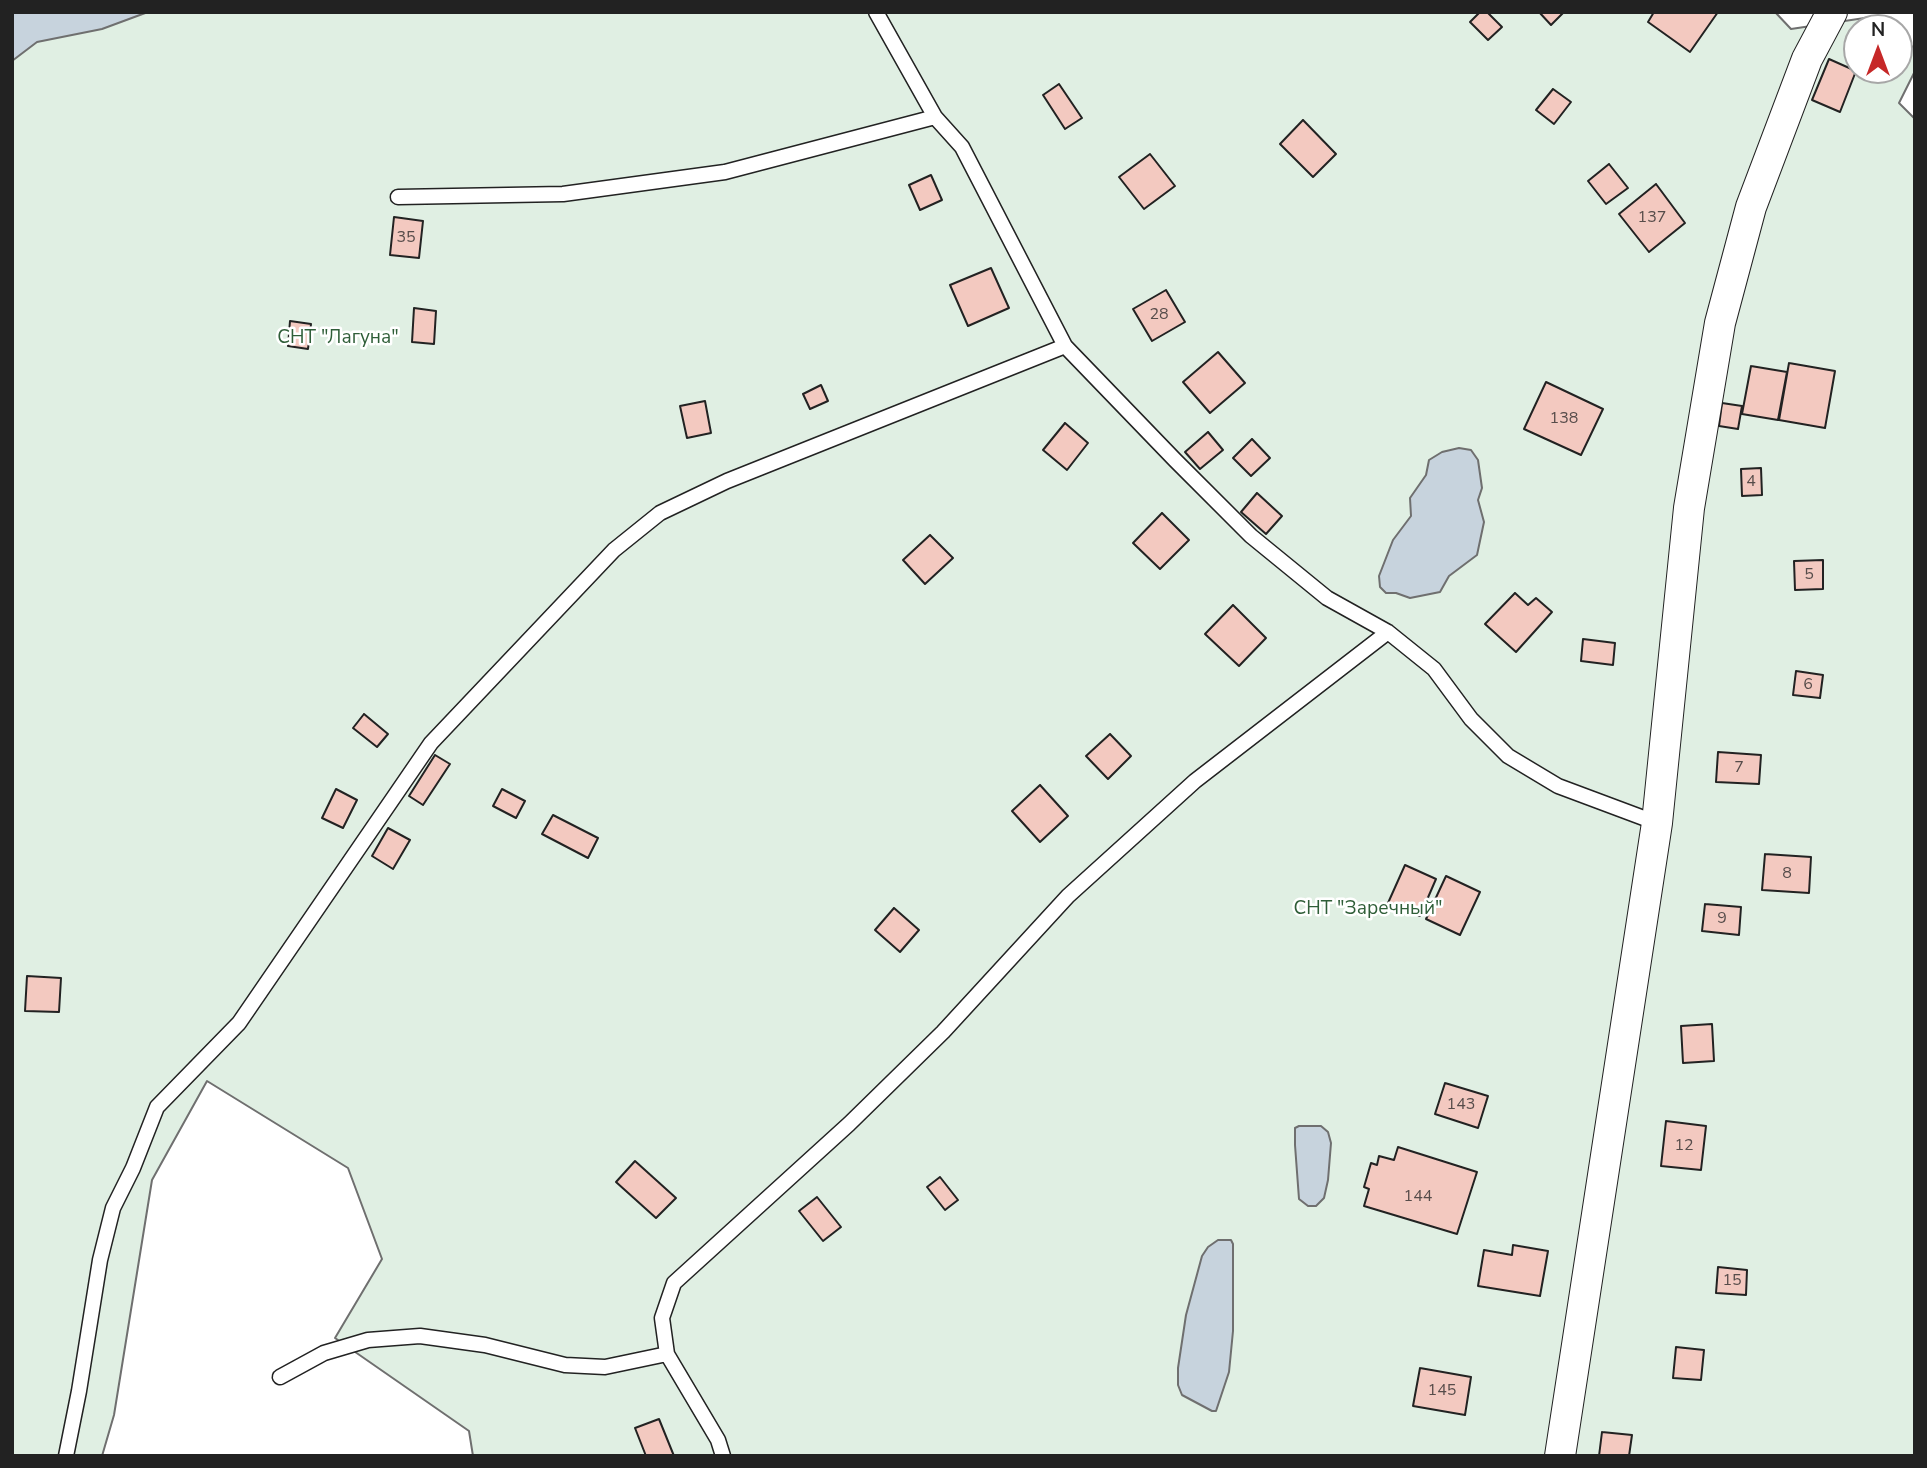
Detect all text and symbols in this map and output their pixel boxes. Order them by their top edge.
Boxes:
north arrow [1843,14,1913,84]
text: N [1871,17,1885,43]
house number: 137 [1638,208,1666,228]
house number: 35 [396,228,416,248]
house number: 28 [1149,305,1169,325]
park label: СНТ "Лагуна" [277,327,399,349]
house number: 138 [1550,409,1578,429]
house number: 4 [1746,472,1756,492]
house number: 5 [1804,565,1814,585]
house number: 6 [1803,675,1813,695]
house number: 7 [1734,758,1744,778]
house number: 8 [1782,864,1792,884]
park label: СНТ "Заречный" [1294,898,1442,920]
house number: 9 [1717,909,1727,929]
house number: 143 [1447,1095,1475,1115]
house number: 12 [1674,1136,1694,1156]
house number: 144 [1404,1187,1432,1207]
house number: 15 [1722,1271,1742,1291]
house number: 145 [1428,1381,1456,1401]

